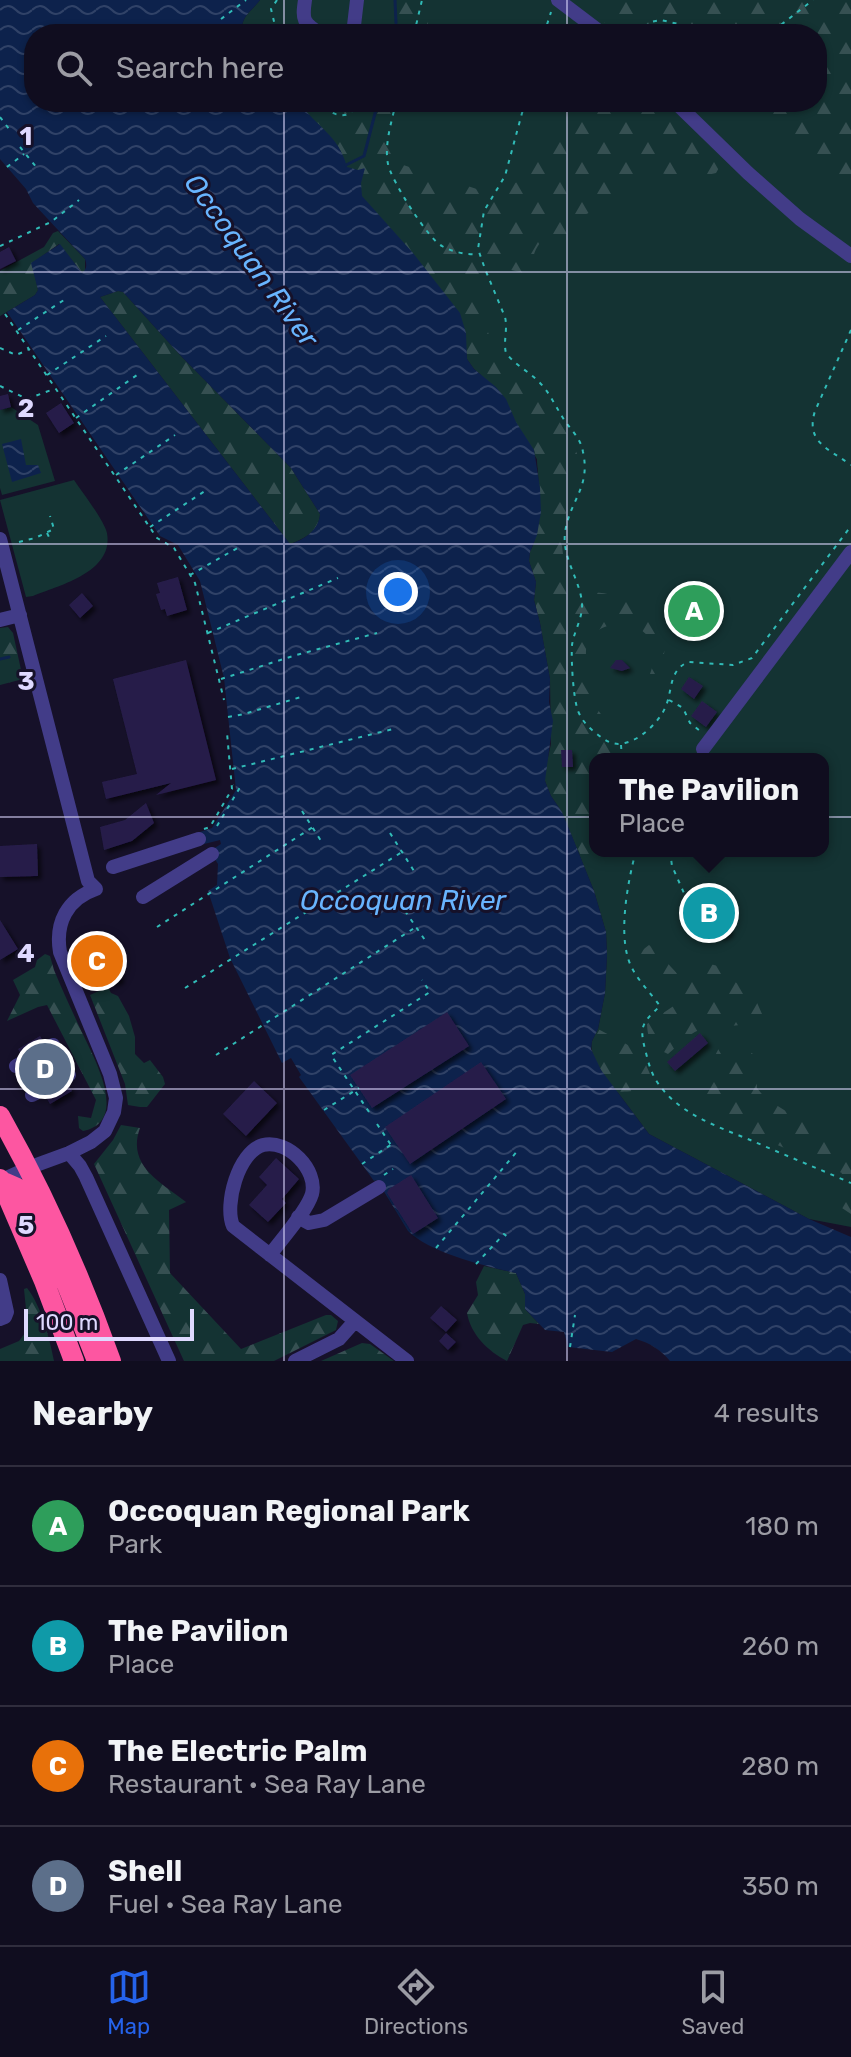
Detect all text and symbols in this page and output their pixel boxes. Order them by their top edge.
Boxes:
search box [24,24,827,112]
icon: search [52,46,96,90]
text: Search here [116,50,284,86]
text: 1 [20,121,32,152]
water label: Occoquan River [178,167,326,354]
text: 2 [18,393,34,424]
your location [378,572,418,612]
pin: A [668,581,720,641]
text: 3 [17,666,35,697]
popup [589,753,829,857]
text: The Pavilion [619,772,799,808]
text: Place [619,808,685,839]
pin: B [683,883,735,943]
water label: Occoquan River [300,884,507,917]
pin: C [71,931,123,991]
text: 4 [17,938,35,969]
pin: D [19,1039,71,1099]
text: 5 [18,1210,34,1241]
scale bar [24,1305,194,1341]
text: 100 m [36,1309,98,1336]
text: Nearby [32,1393,153,1434]
text: 4 results [714,1398,819,1429]
text: Occoquan Regional Park [108,1493,470,1529]
text: A [49,1511,67,1542]
text: 180 m [745,1511,819,1542]
text: Park [108,1529,162,1560]
text: The Pavilion [108,1613,289,1649]
text: B [49,1631,67,1662]
text: 260 m [742,1631,819,1662]
text: Place [108,1649,174,1680]
text: The Electric Palm [108,1733,367,1769]
text: C [49,1751,67,1782]
text: 280 m [741,1751,819,1782]
text: Restaurant · Sea Ray Lane [108,1769,426,1800]
text: Shell [108,1853,182,1889]
text: D [49,1871,67,1902]
text: 350 m [742,1871,819,1902]
text: Fuel · Sea Ray Lane [108,1889,343,1920]
tab: Map [107,1965,151,2040]
tab: Directions [364,1965,468,2040]
tab: Saved [682,1965,744,2040]

